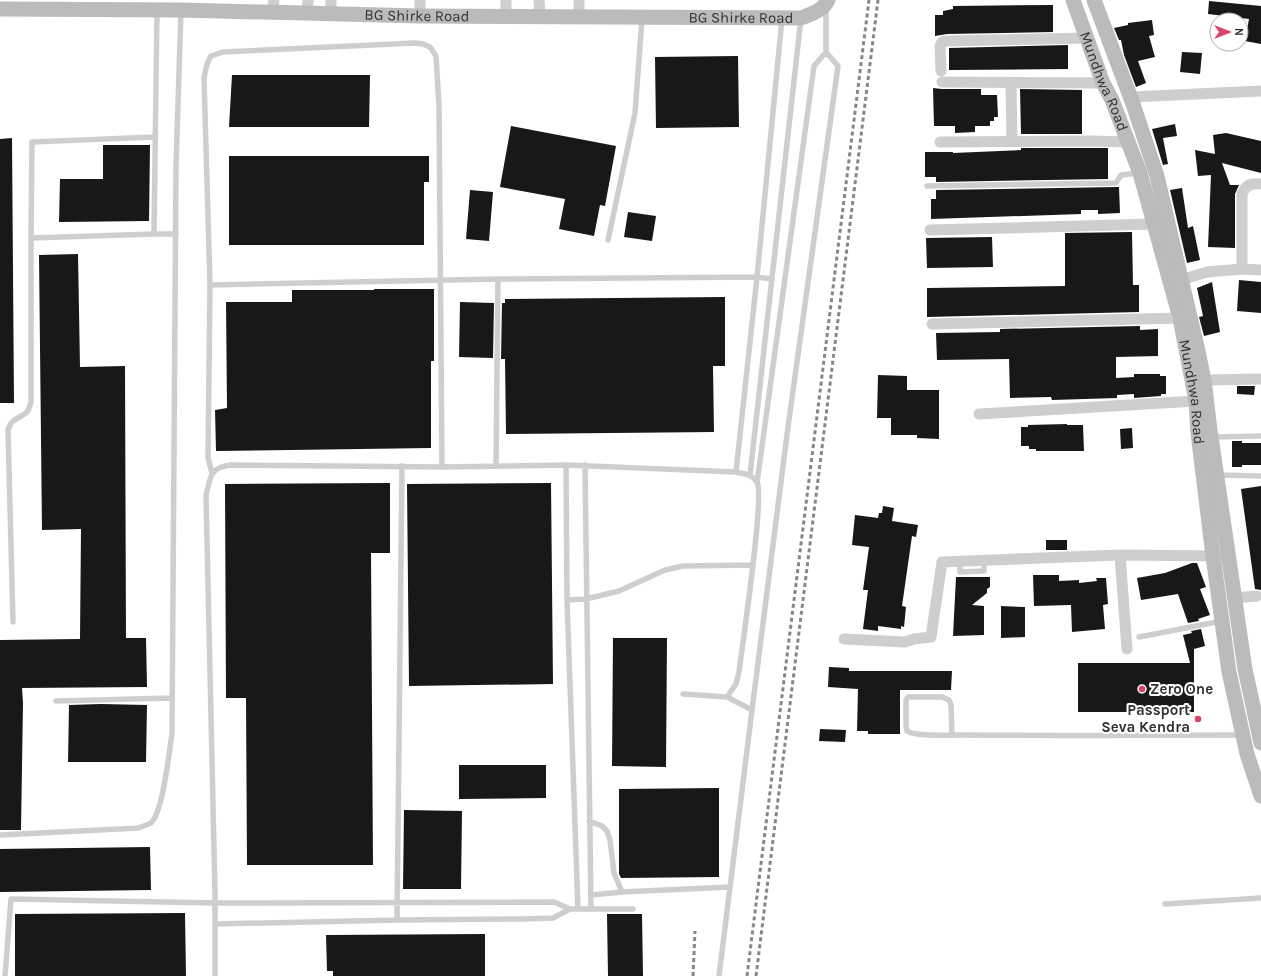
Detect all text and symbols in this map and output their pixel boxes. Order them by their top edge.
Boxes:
street label: BG Shirke Road [364,6,469,25]
street label: BG Shirke Road [688,8,793,27]
north arrow [1209,12,1249,52]
text: N [1232,28,1245,36]
street label: Mundhwa Road [1076,29,1132,134]
street label: Mundhwa Road [1175,338,1208,445]
place label: Zero One [1150,680,1213,698]
marker: Zero One [1137,684,1147,694]
place label: Passport Seva Kendra [1101,701,1190,736]
marker: Passport Seva Kendra [1193,714,1203,724]

